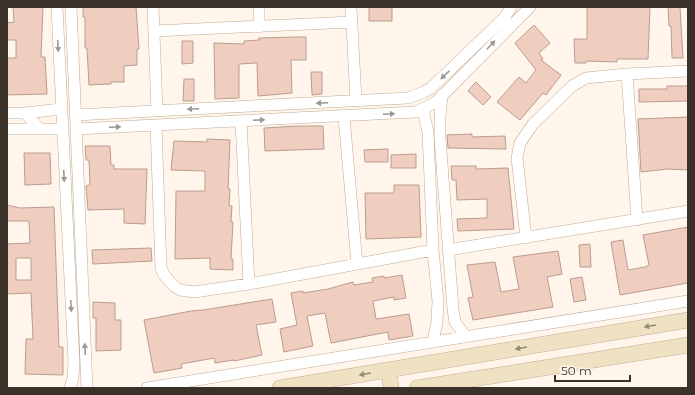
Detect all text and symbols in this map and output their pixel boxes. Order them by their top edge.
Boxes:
one-way arrow [487,39,496,50]
one-way arrow [55,40,62,52]
one-way arrow [439,70,450,79]
one-way arrow [316,99,328,106]
one-way arrow [186,106,199,112]
one-way arrow [383,111,395,118]
one-way arrow [253,117,265,124]
one-way arrow [109,124,122,130]
one-way arrow [61,170,68,182]
one-way arrow [68,300,75,312]
one-way arrow [643,324,656,330]
one-way arrow [82,343,89,355]
one-way arrow [515,346,528,352]
scale bar [555,357,630,383]
text: 50 m [561,363,592,378]
one-way arrow [359,371,372,377]

